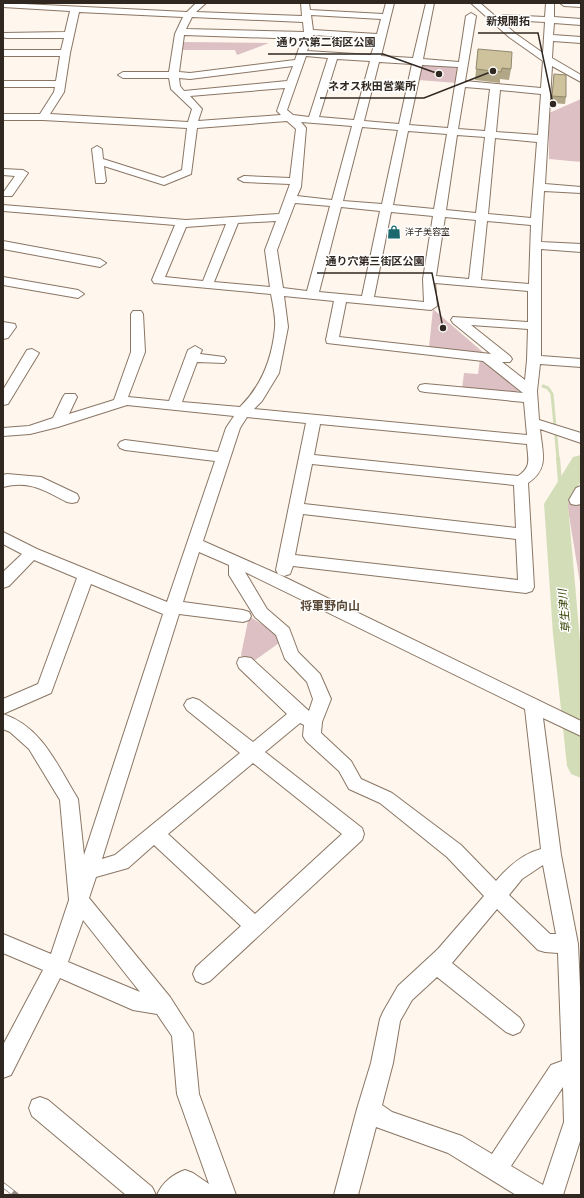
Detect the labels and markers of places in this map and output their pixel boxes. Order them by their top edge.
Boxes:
callout: 新規開拓 [478,10,538,33]
callout: 通り穴第二街区公園 [268,31,383,54]
callout: ネオス秋田営業所 [320,75,424,98]
shop icon: 洋子美容室 [386,224,402,240]
place label: 洋子美容室 [405,227,450,237]
callout: 通り穴第三街区公園 [317,250,432,273]

